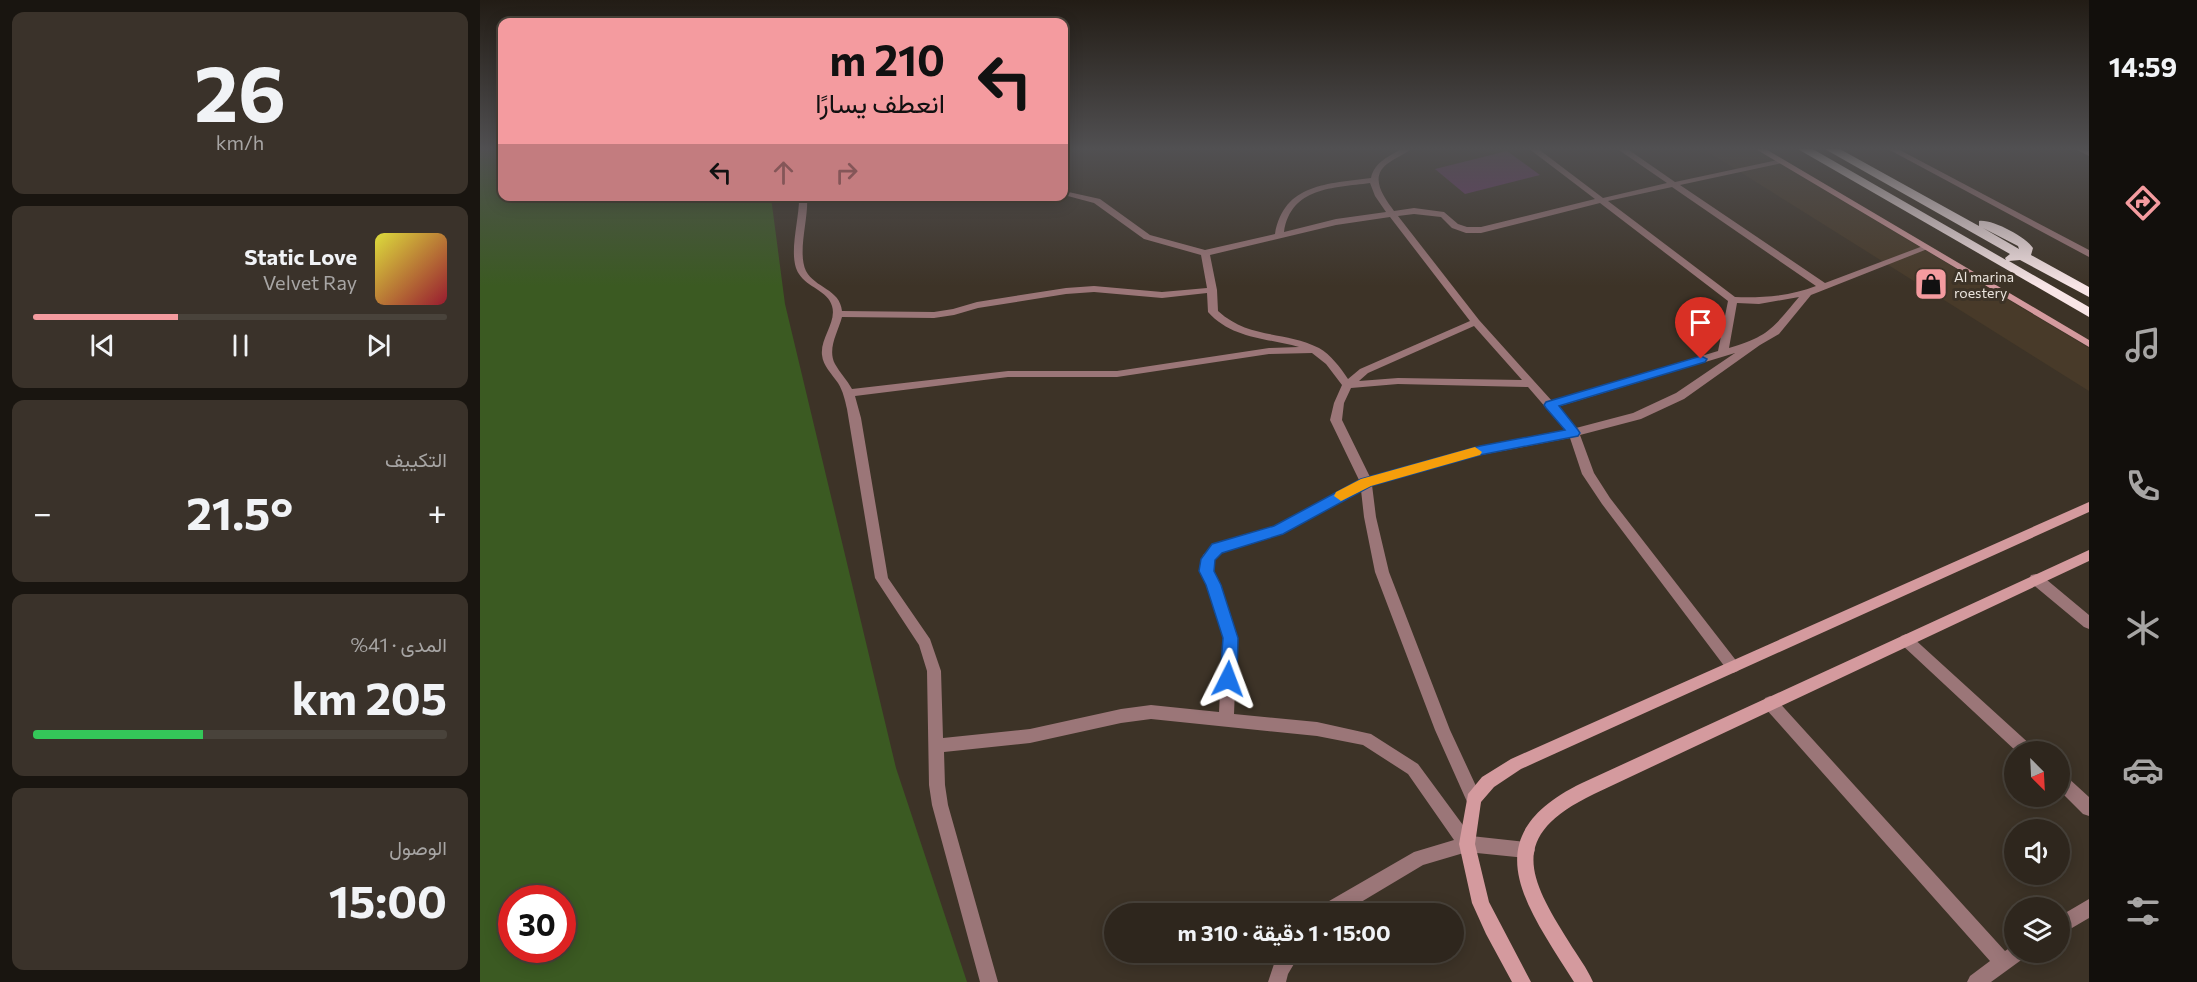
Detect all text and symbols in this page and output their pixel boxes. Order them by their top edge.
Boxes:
text: 210 m [830,33,945,85]
icon: left [966,42,1044,120]
text: 26 [194,43,286,138]
text: 14:59 [2109,50,2177,83]
text: انعطف يسارًا [815,86,945,119]
text: km/h [216,130,264,154]
icon: left [704,156,737,189]
icon: ahead [767,156,800,189]
icon: right [830,156,863,189]
icon: directions [2122,182,2164,224]
text: Static Love [244,243,357,270]
shop icon: Al marina roestery [1913,266,1949,302]
place label: Al marina roestery [1954,268,2014,301]
text: Velvet Ray [263,270,357,294]
pin [1675,297,1726,359]
icon: arrive [1684,306,1717,339]
icon: music [2122,324,2164,366]
icon: previous [86,329,119,362]
icon: pause [224,329,257,362]
icon: next [362,329,395,362]
text: التكييف [385,447,447,471]
icon: phone [2122,465,2164,507]
text: 21.5° [186,484,293,539]
text: − [33,491,52,532]
text: + [428,491,447,532]
icon: climate [2122,607,2164,649]
text: المدى · 41% [350,632,447,656]
position arrow [1196,647,1260,711]
text: 205 km [292,669,447,724]
north arrow [2004,741,2070,807]
map controls [2004,741,2070,963]
icon: car [2122,749,2164,791]
button: sound [2004,819,2070,885]
text: الوصول [389,835,447,859]
text: 15:00 [329,872,447,927]
speed limit sign: 30 [498,885,576,963]
icon: filters [2122,890,2164,932]
button: layers [2004,897,2070,963]
text: 15:00 · 1 دقيقة · 310 m [1177,919,1391,946]

